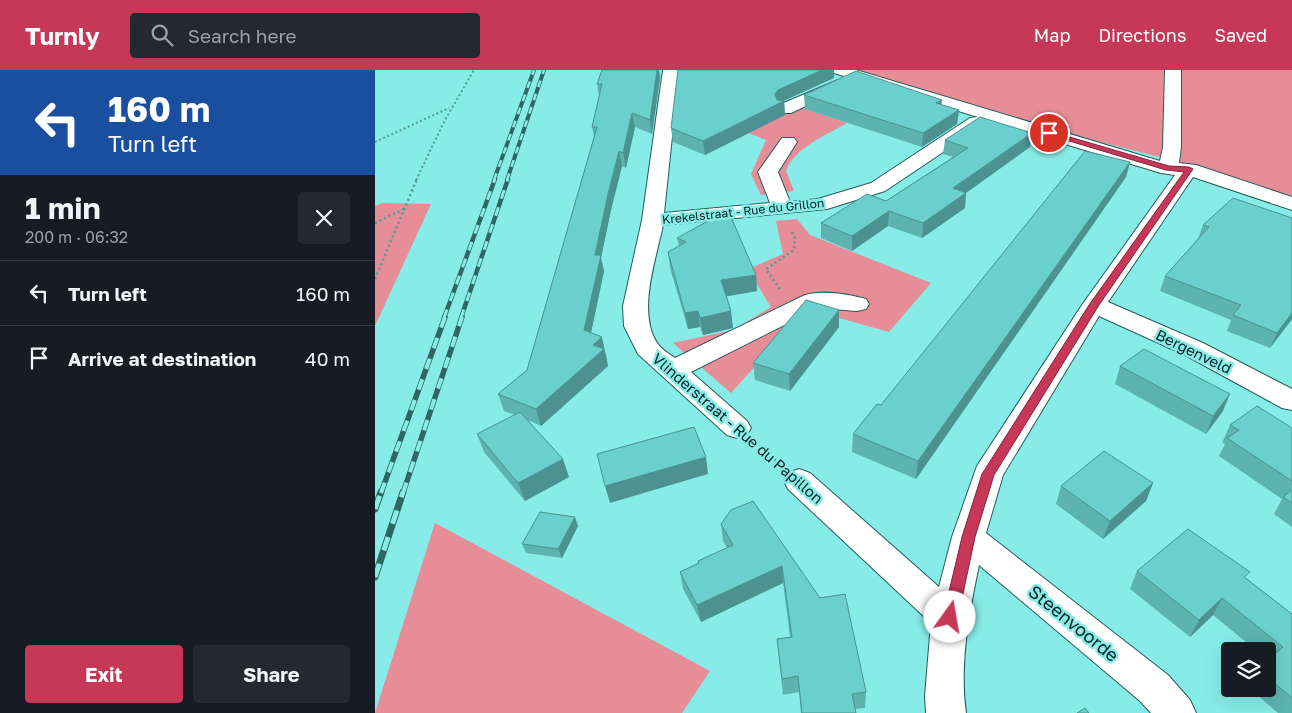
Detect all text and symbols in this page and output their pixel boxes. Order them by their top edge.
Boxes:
search box [130,13,480,58]
text: Turnly [25,21,100,50]
icon: search [148,21,176,49]
text: Search here [188,24,297,47]
text: Map [1034,24,1070,46]
text: Directions [1098,24,1186,46]
text: Saved [1214,24,1267,46]
text: 160 m [108,88,210,130]
icon: left [25,90,90,155]
pin [1028,112,1070,154]
icon: arrive [1035,119,1063,147]
text: Turn left [108,130,197,157]
text: 1 min [25,190,101,226]
button: close [298,192,350,244]
street label: Krekelstraat - Rue du Grillon [661,195,825,227]
text: 200 m · 06:32 [25,227,128,247]
icon: left [25,279,53,307]
text: Turn left [68,282,147,305]
text: 160 m [296,282,350,305]
street label: Bergenveld [1153,325,1235,377]
icon: arrive [25,344,53,372]
text: Arrive at destination [68,347,256,370]
text: 40 m [305,347,350,370]
street label: Vlinderstraat - Rue du Papillon [649,349,827,507]
street label: Steenvoorde [1024,580,1124,666]
position arrow [923,590,975,642]
map controls [1221,642,1276,697]
button: layers [1221,642,1276,697]
button: Exit [25,645,183,703]
button: Share [193,645,350,703]

